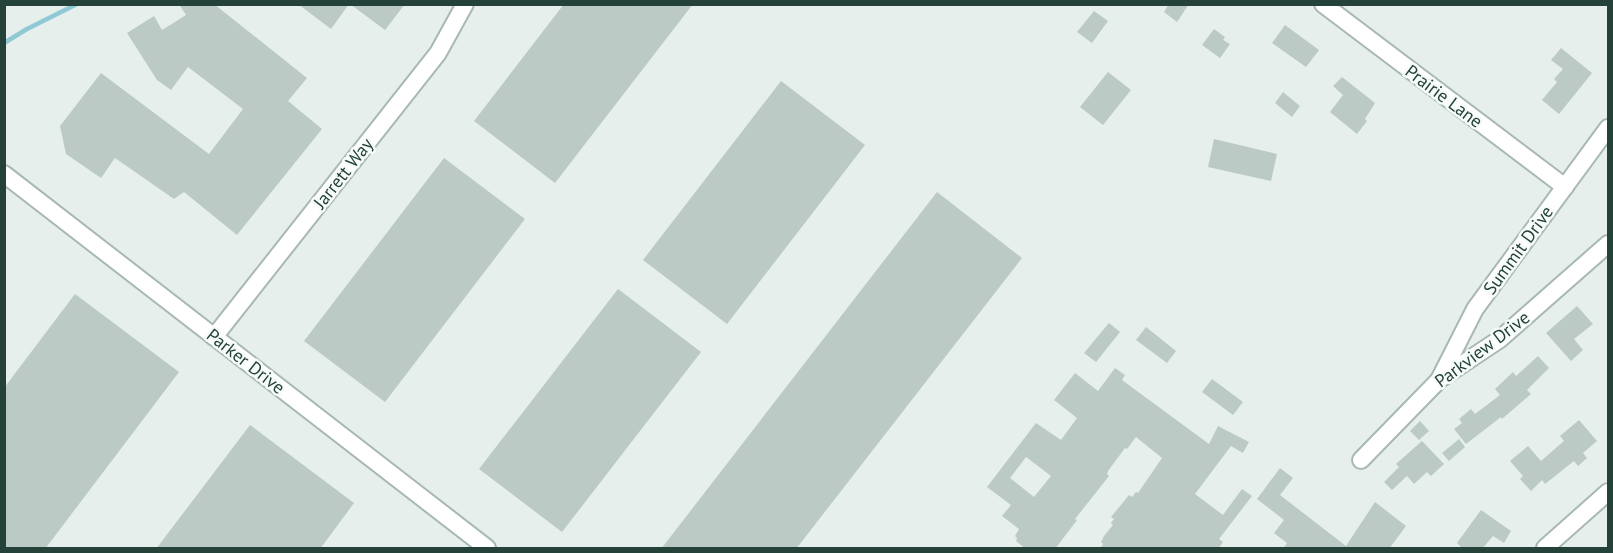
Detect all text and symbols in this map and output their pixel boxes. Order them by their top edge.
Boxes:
street label: Prairie Lane [1401,59,1487,133]
street label: Jarrett Way [308,132,378,214]
street label: Summit Drive [1478,201,1558,299]
street label: Parkview Drive [1430,306,1534,392]
street label: Parker Drive [202,323,290,399]

